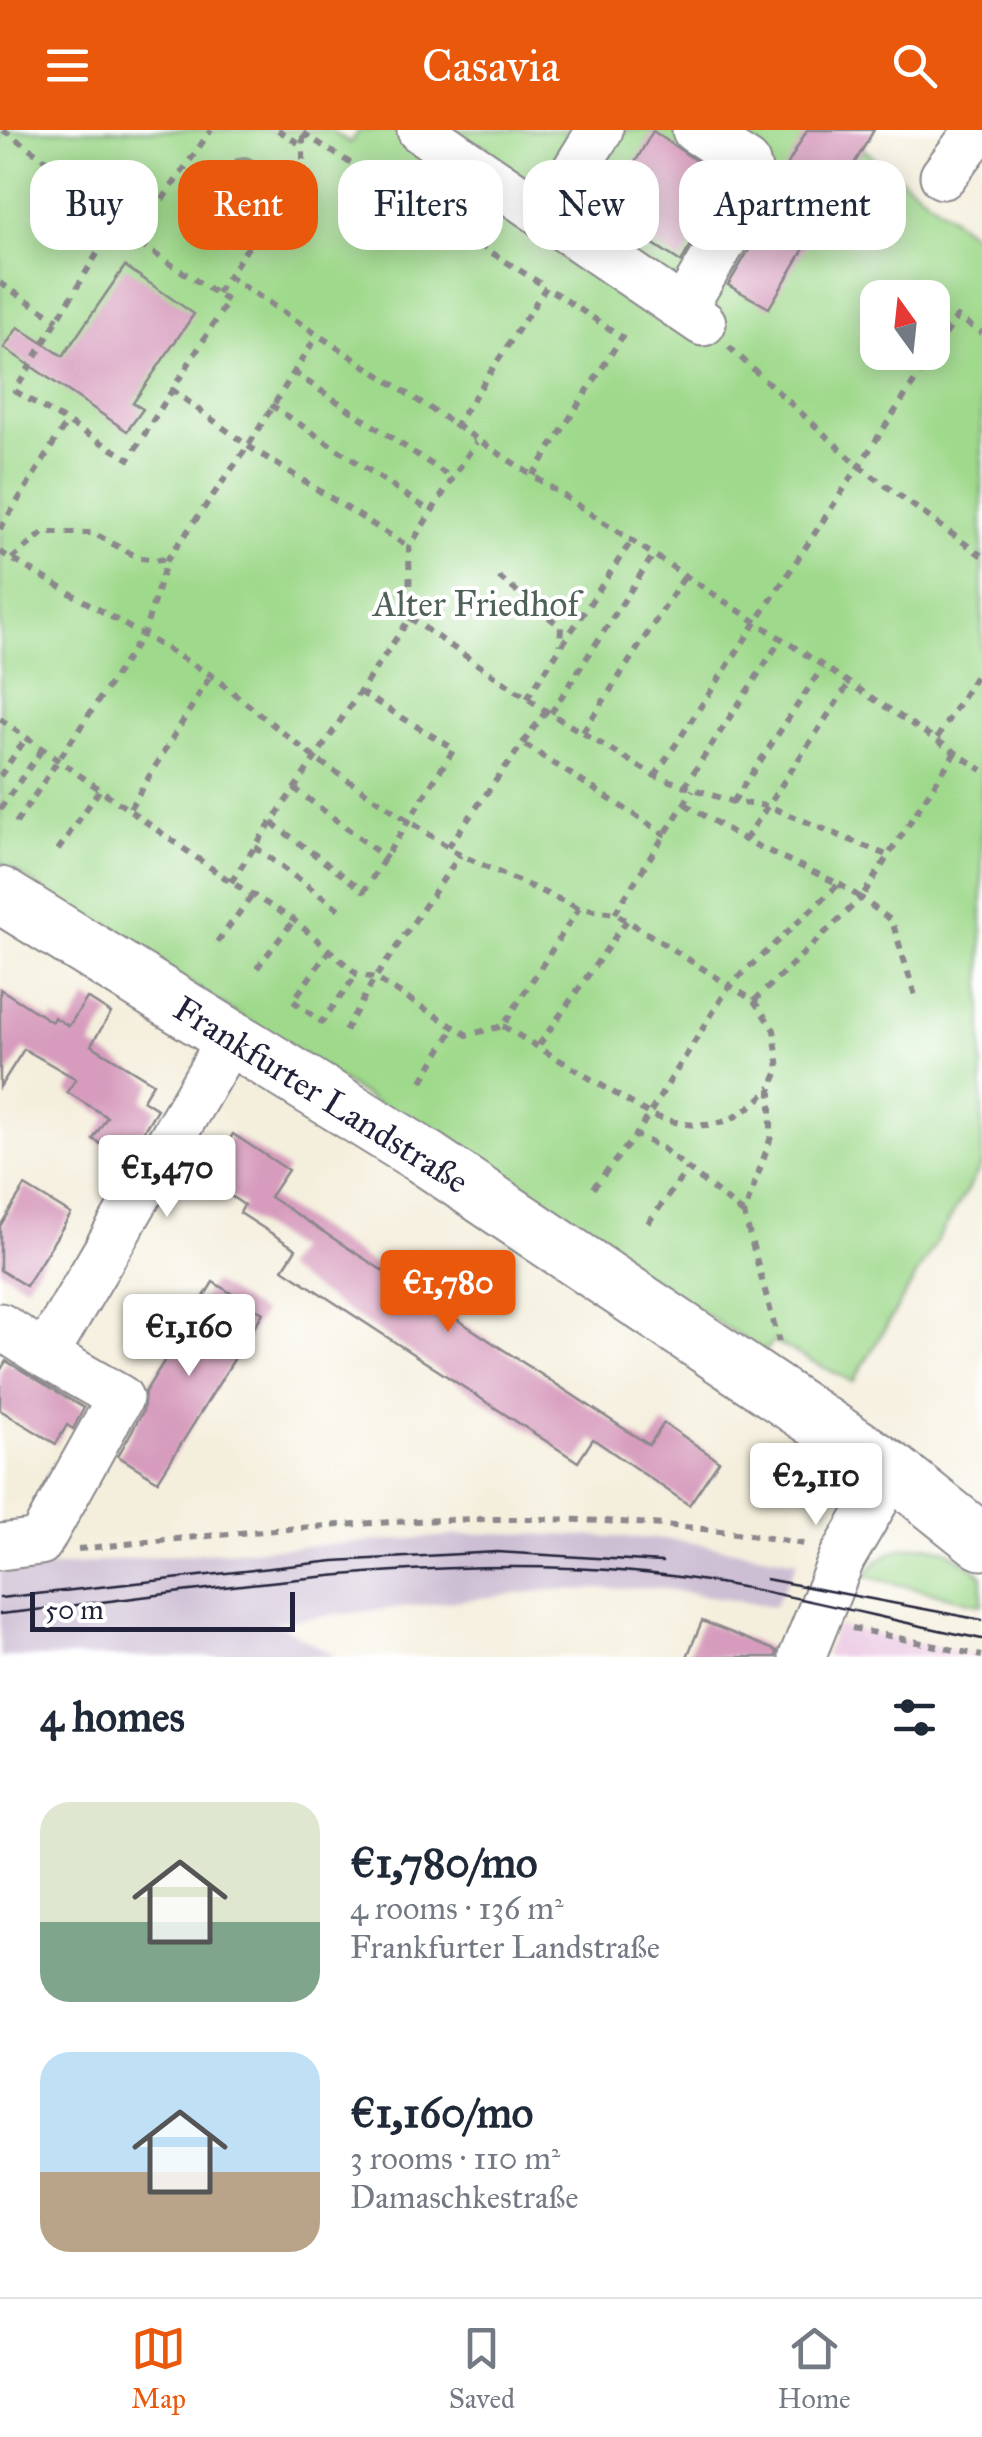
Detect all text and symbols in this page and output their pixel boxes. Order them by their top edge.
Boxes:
icon: menu [40,38,95,93]
text: Casavia [422,38,560,93]
icon: search [887,38,942,93]
chip: Buy [30,160,158,250]
chip: Rent [178,160,318,250]
chip: Filters [338,160,503,250]
chip: New [523,160,659,250]
chip: Apartment [679,160,906,250]
north arrow [860,280,950,370]
map controls [860,280,950,370]
park label: Alter Friedhof [371,583,584,626]
street label: Frankfurter Landstraße [166,987,476,1203]
pin: €1,470 [86,1135,248,1220]
text: €1,470 [120,1148,214,1187]
pin: €1,780 [367,1250,529,1335]
text: €1,780 [402,1263,494,1302]
pin: €1,160 [108,1294,270,1379]
text: €1,160 [145,1307,233,1346]
pin: €2,110 [735,1443,897,1528]
text: €2,110 [772,1456,860,1495]
scale bar [30,1587,295,1632]
text: 50 m [45,1592,104,1627]
icon: filters [887,1690,942,1745]
text: 4 homes [40,1691,185,1743]
text: €1,780/mo [350,1837,538,1889]
icon: home [120,1842,240,1962]
text: 4 rooms · 136 m² [350,1889,563,1928]
text: Frankfurter Landstraße [350,1928,660,1967]
text: €1,160/mo [350,2087,533,2139]
icon: home [120,2092,240,2212]
text: 3 rooms · 110 m² [350,2139,560,2178]
text: Damaschkestraße [350,2178,578,2217]
tab: Map [131,2321,186,2416]
tab: Saved [449,2321,515,2416]
tab: Home [778,2321,851,2416]

